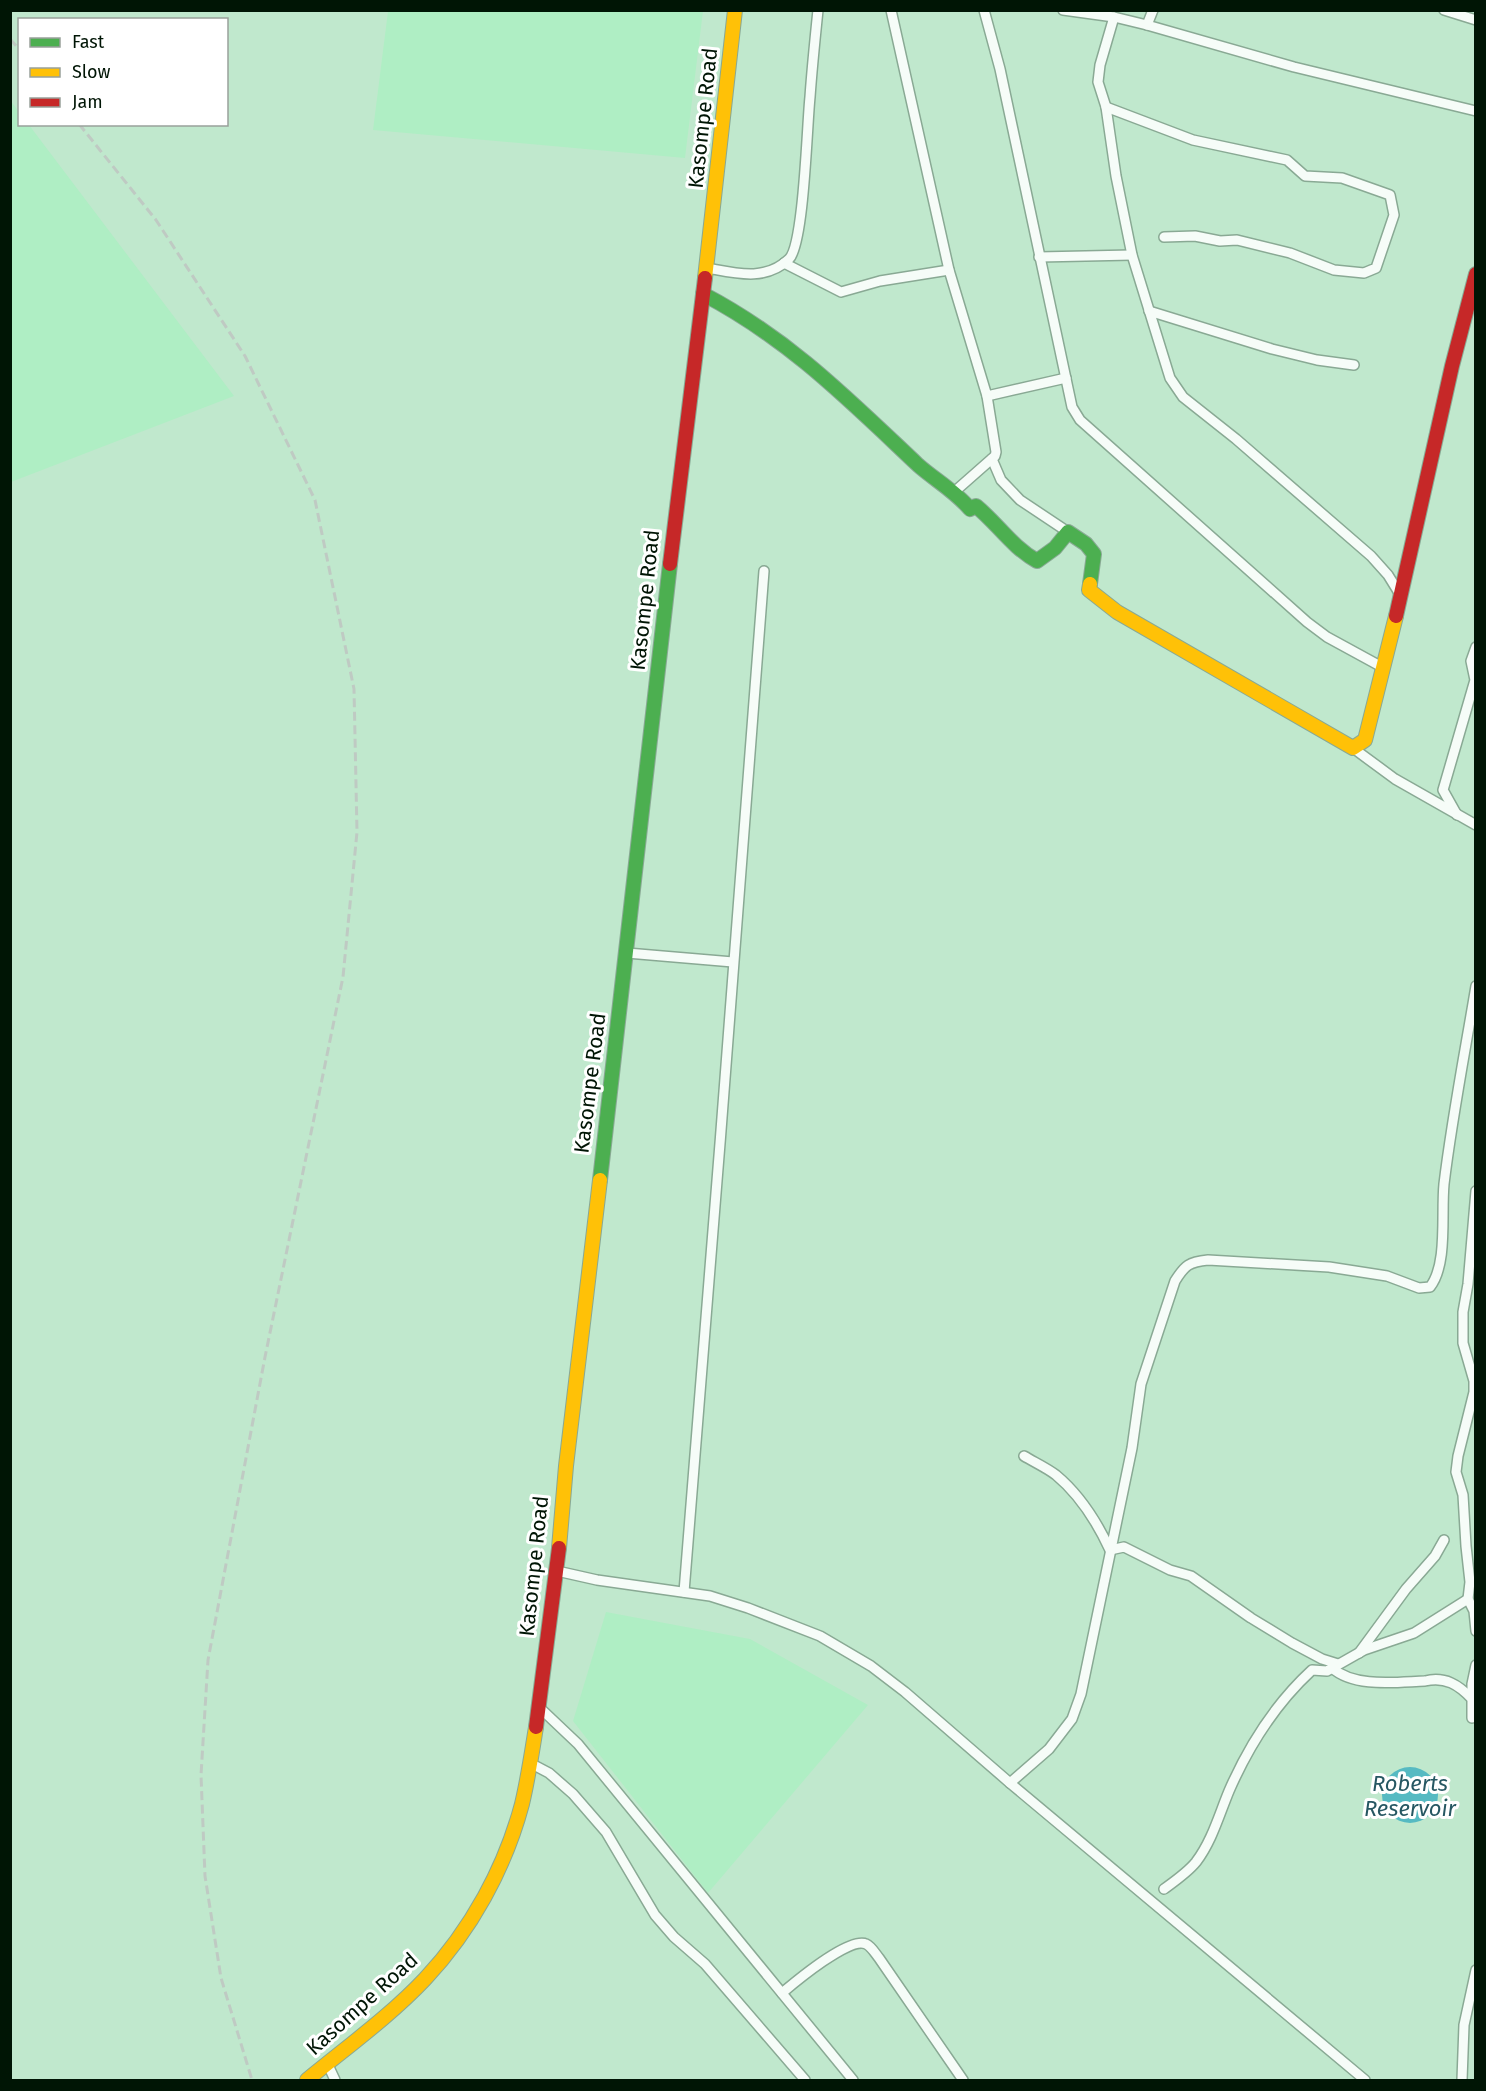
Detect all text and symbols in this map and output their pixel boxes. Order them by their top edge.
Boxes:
legend [18,18,228,126]
text: Fast [72,31,105,53]
street label: Kasompe Road [683,46,723,190]
text: Slow [72,61,111,83]
text: Jam [72,91,103,113]
street label: Kasompe Road [625,528,665,672]
street label: Kasompe Road [568,1011,612,1155]
street label: Kasompe Road [514,1494,554,1638]
water label: Roberts Reservoir [1364,1770,1457,1822]
street label: Kasompe Road [301,1947,423,2061]

